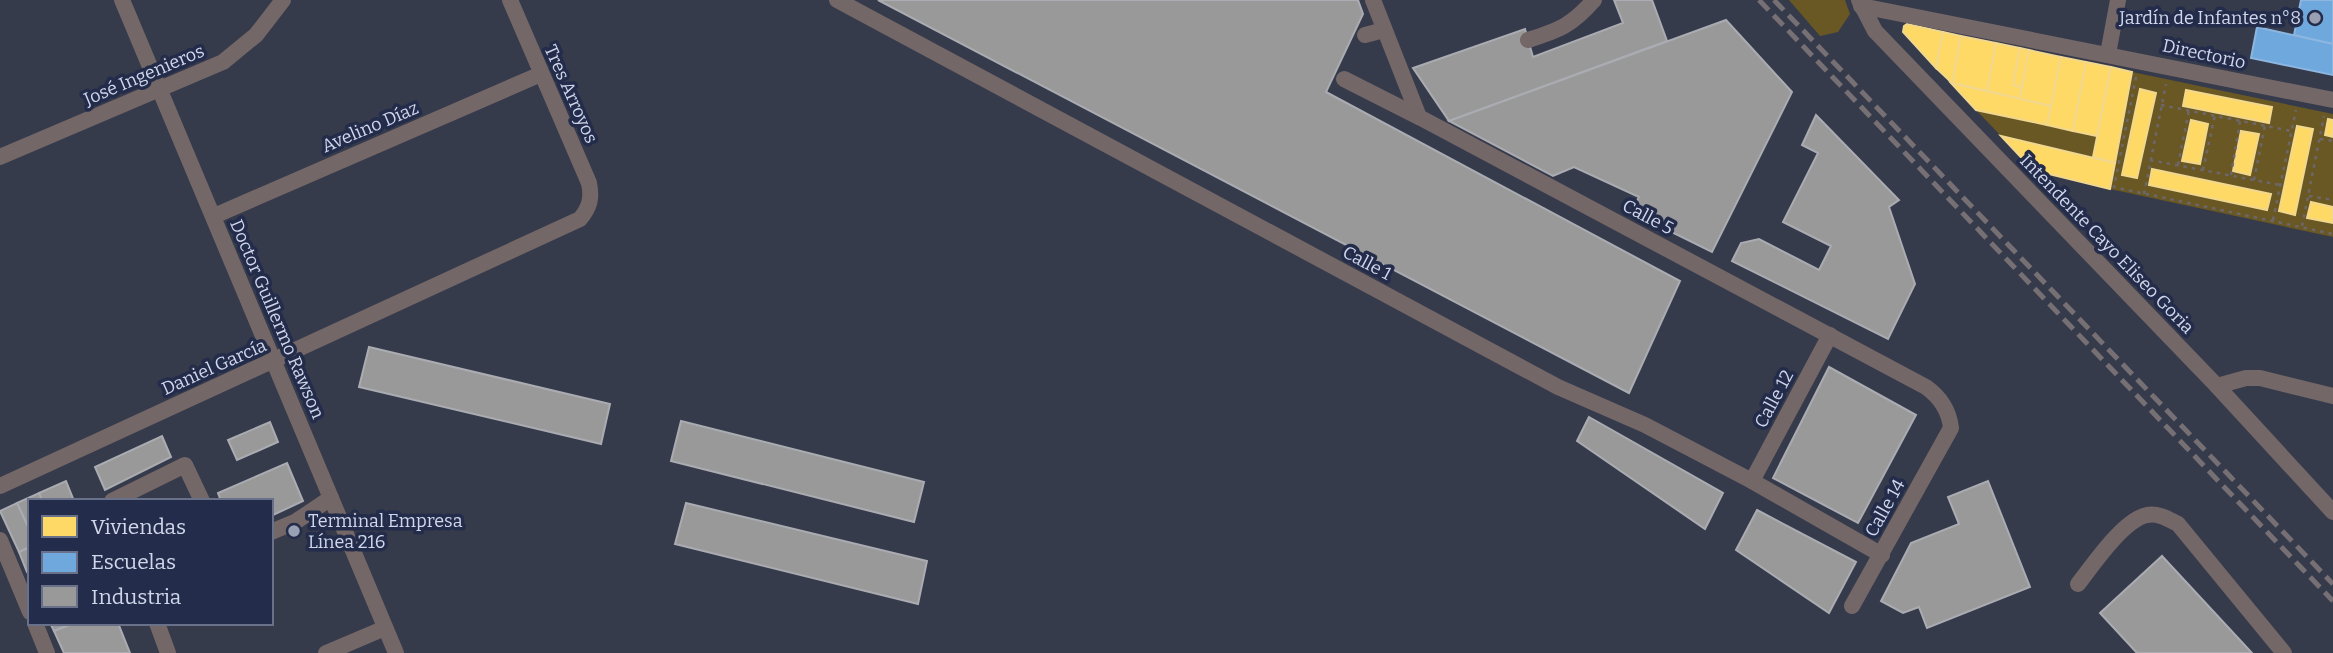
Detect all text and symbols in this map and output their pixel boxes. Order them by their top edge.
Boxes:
place label: Jardín de Infantes n°8 [2118,7,2301,29]
marker: Jardín de Infantes n°8 [2307,10,2323,26]
street label: Directorio [2160,34,2248,74]
street label: José Ingenieros [80,40,208,111]
street label: Tres Arroyos [540,41,602,147]
street label: Avelino Díaz [318,97,422,157]
street label: Intendente Cayo Eliseo Goria [2015,150,2199,338]
street label: Calle 5 [1619,194,1677,240]
street label: Doctor Guillermo Rawson [225,216,329,422]
street label: Calle 1 [1339,241,1396,285]
street label: Daniel García [158,334,270,400]
street label: Calle 12 [1750,366,1798,432]
street label: Calle 14 [1860,475,1910,541]
legend [28,499,273,625]
place label: Terminal Empresa Línea 216 [308,510,463,553]
text: Viviendas [91,514,186,540]
marker: Terminal Empresa Línea 216 [286,523,302,539]
text: Escuelas [91,549,176,575]
text: Industria [91,584,182,610]

